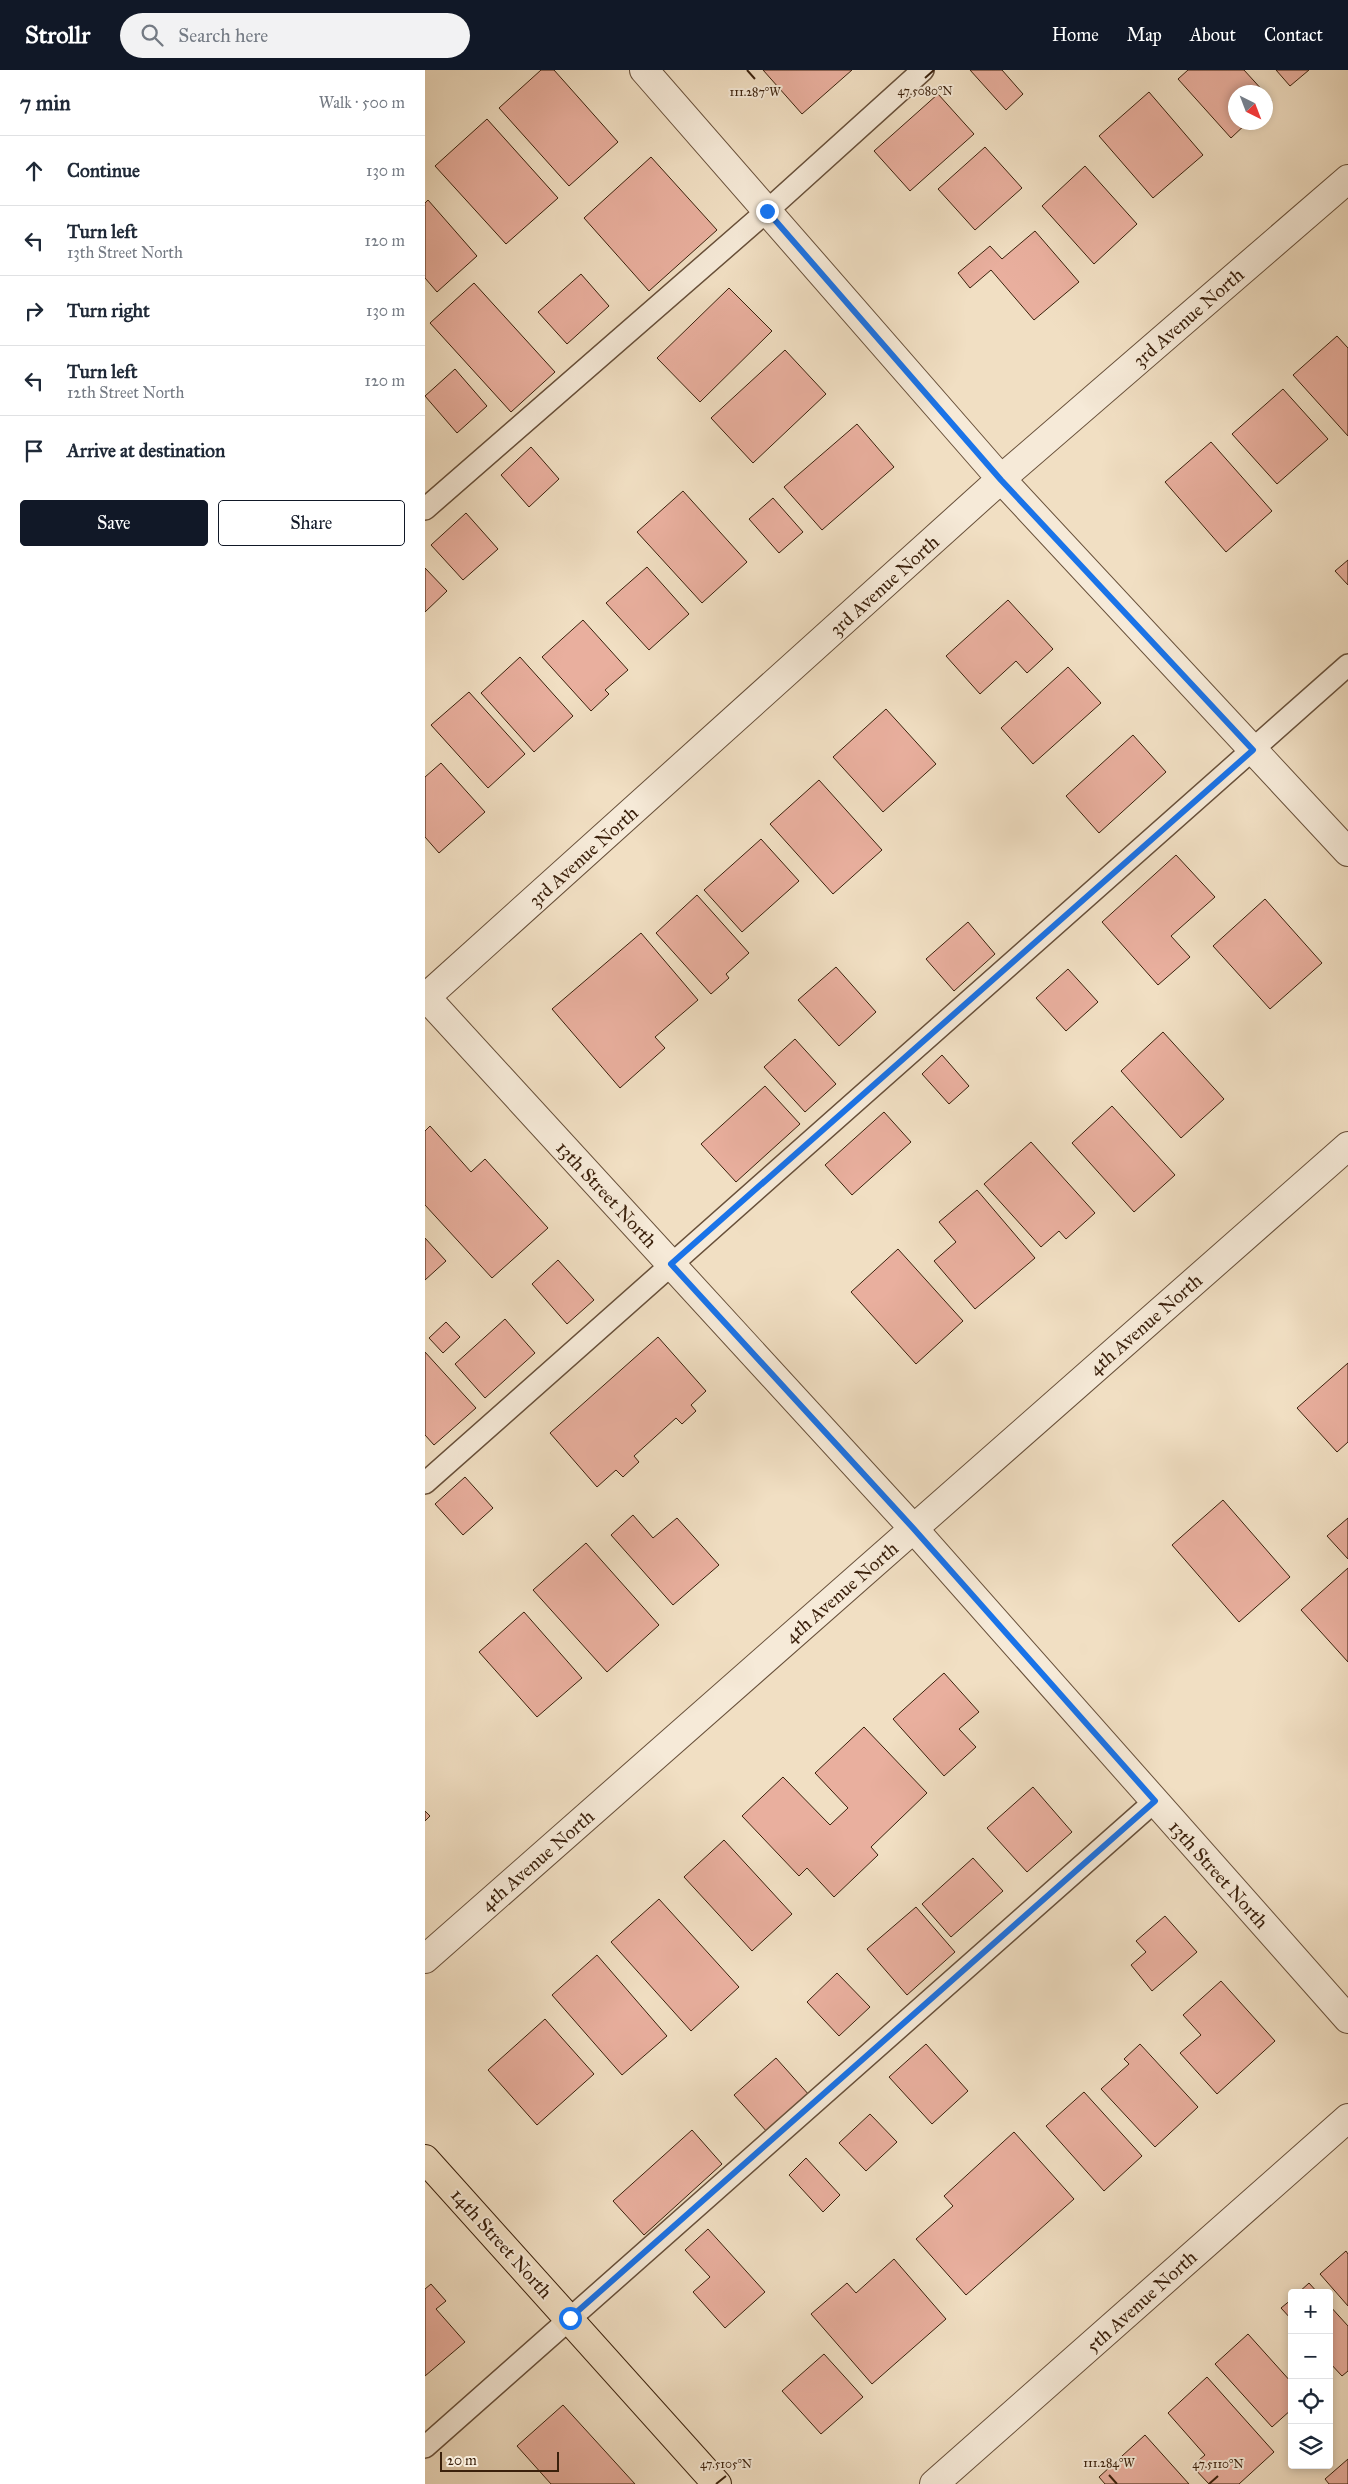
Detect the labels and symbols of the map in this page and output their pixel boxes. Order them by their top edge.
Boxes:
text: 47.5080°N [897,84,953,98]
text: 111.287°W [729,85,781,99]
north arrow [1228,85,1273,130]
route end [756,200,779,223]
street label: 3rd Avenue North [1128,263,1249,372]
street label: 3rd Avenue North [825,530,944,641]
street label: 3rd Avenue North [524,801,643,912]
street label: 13th Street North [551,1136,662,1253]
street label: 4th Avenue North [1084,1269,1207,1380]
street label: 4th Avenue North [780,1537,903,1648]
street label: 4th Avenue North [476,1805,599,1916]
street label: 13th Street North [1164,1816,1274,1933]
street label: 14th Street North [446,2183,558,2304]
street label: 5th Avenue North [1081,2245,1202,2357]
route start [559,2307,582,2330]
scale bar [440,2449,559,2472]
text: 111.284°W [1083,2456,1135,2470]
text: 47.5105°N [700,2457,752,2471]
text: 47.5110°N [1192,2457,1244,2471]

